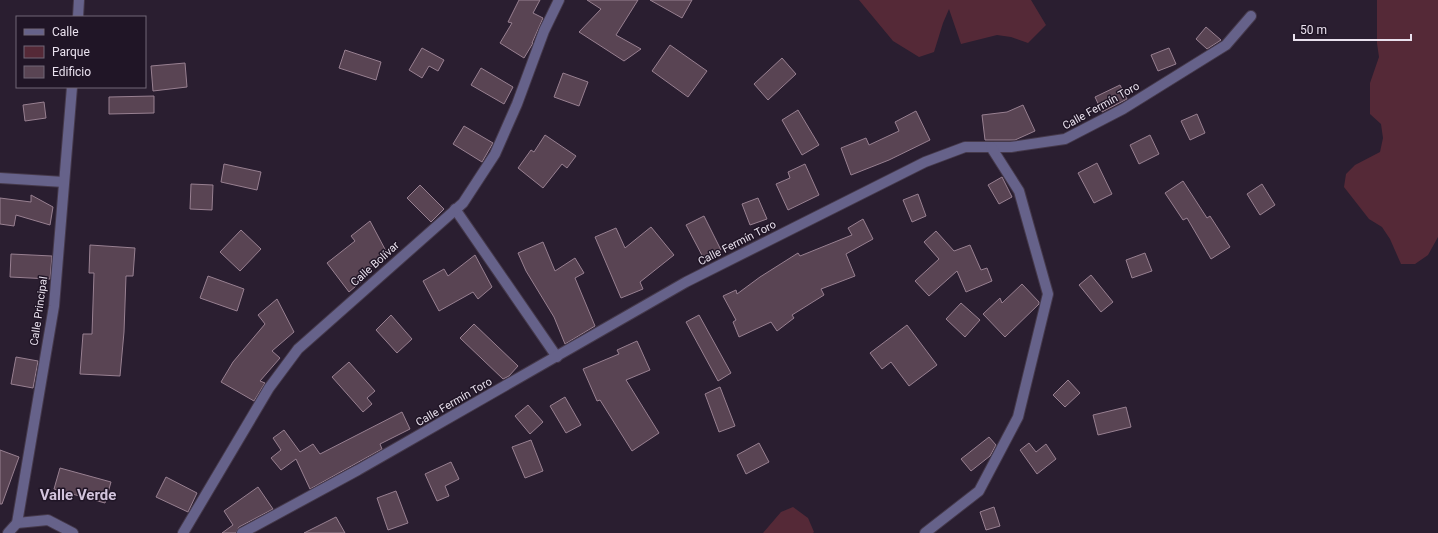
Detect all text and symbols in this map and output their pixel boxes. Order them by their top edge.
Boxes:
legend [16,16,146,88]
scale bar [1294,16,1411,42]
text: 50 m [1300,23,1327,37]
text: Calle [52,25,79,39]
text: Parque [52,45,90,59]
text: Edificio [52,65,91,79]
street label: Calle Fermín Toro [1060,80,1142,132]
street label: Calle Fermín Toro [696,218,778,268]
street label: Calle Bolívar [348,239,402,289]
street label: Calle Principal [28,276,50,346]
street label: Calle Fermín Toro [414,375,494,429]
district label: Valle Verde [40,486,116,504]

